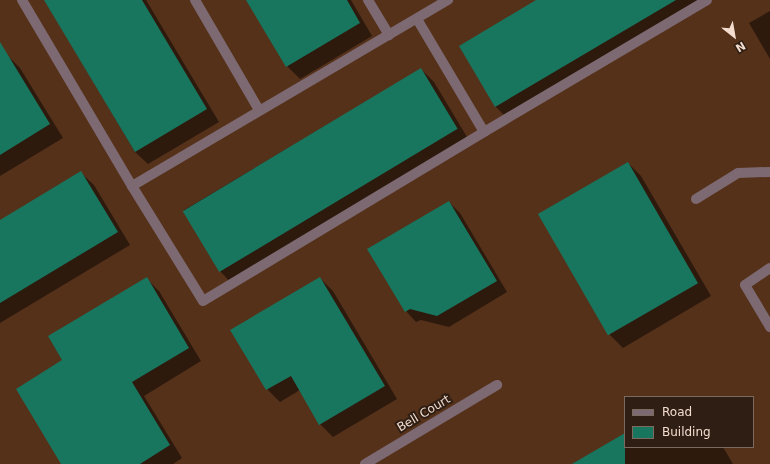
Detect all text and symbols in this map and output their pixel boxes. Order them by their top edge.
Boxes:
north arrow [714,16,754,56]
text: N [733,39,748,55]
street label: Bell Court [395,393,453,435]
legend [624,396,754,448]
text: Road [662,405,692,419]
text: Building [662,425,711,439]

